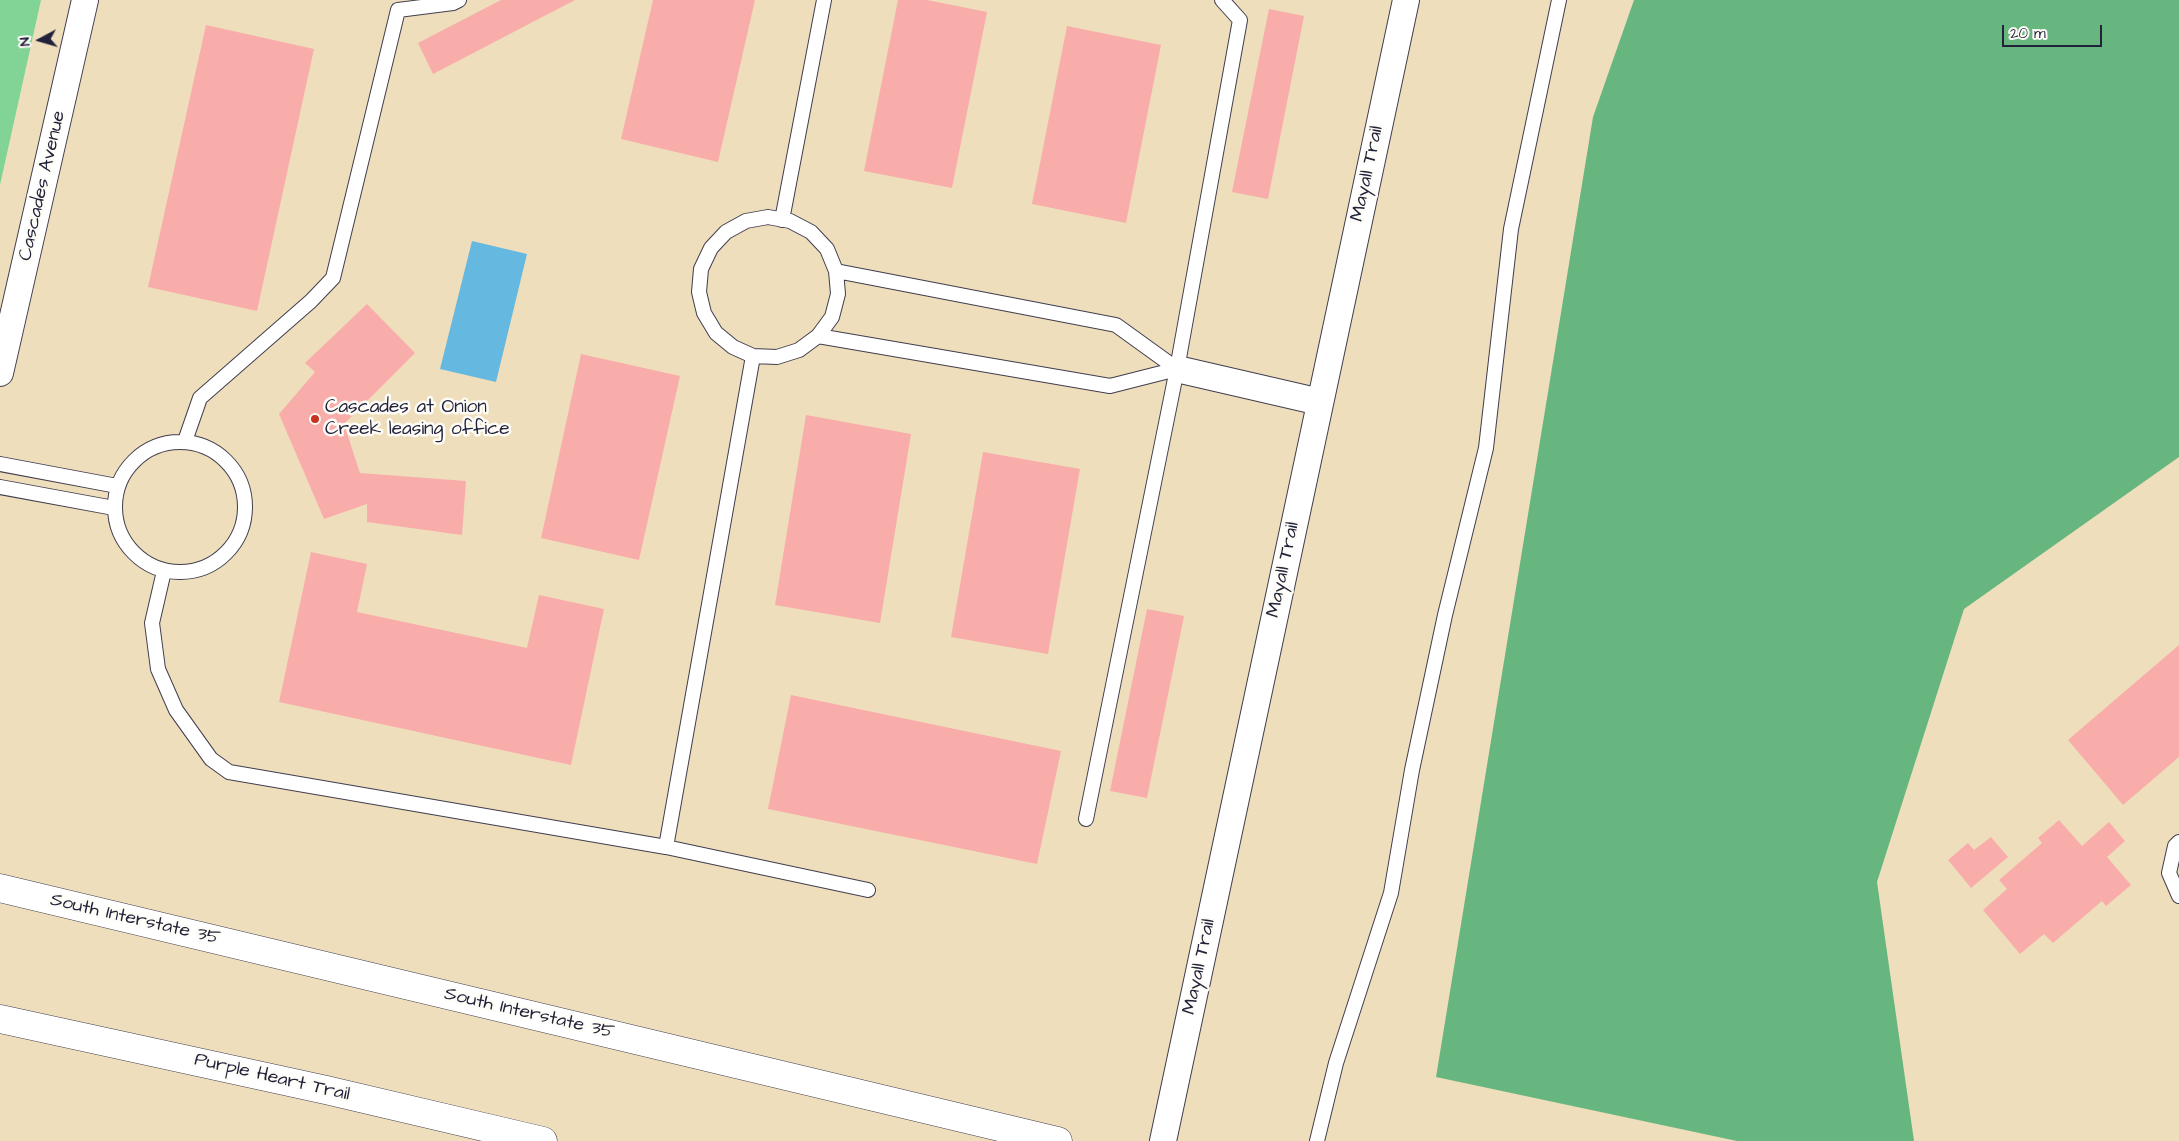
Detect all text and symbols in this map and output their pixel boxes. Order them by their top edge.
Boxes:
north arrow [15,15,65,65]
scale bar [2004,15,2104,47]
text: 20 m [2010,23,2046,44]
text: N [15,36,35,47]
street label: Cascades Avenue [15,109,71,263]
street label: Mayall Trail [1347,124,1389,224]
place label: Cascades at Onion Creek leasing office [325,397,509,441]
marker: Cascades at Onion Creek leasing office [309,413,321,425]
street label: Mayall Trail [1263,520,1305,620]
street label: South Interstate 35 [48,889,222,951]
street label: Mayall Trail [1179,917,1221,1017]
street label: South Interstate 35 [442,983,616,1045]
street label: Purple Heart Trail [192,1049,352,1107]

